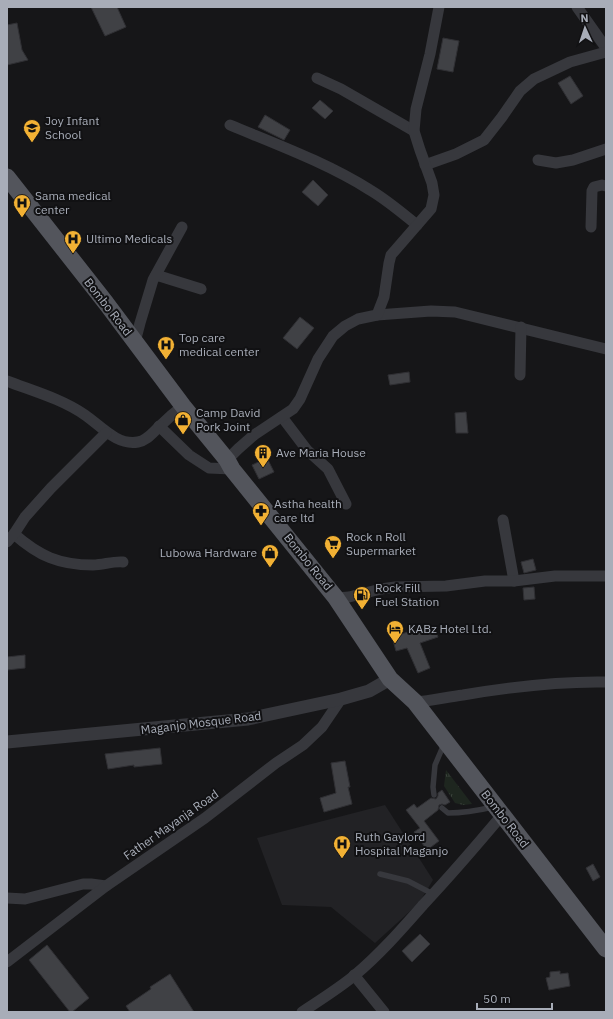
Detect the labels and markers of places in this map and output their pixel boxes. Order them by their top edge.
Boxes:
place label: Joy Infant School [45,113,100,142]
school or university icon: Joy Infant School [22,118,42,143]
place label: Sama medical center [35,188,111,217]
hospital icon: Sama medical center [12,193,32,218]
hospital icon: Ultimo Medicals [63,229,83,254]
place label: Ultimo Medicals [86,231,173,246]
place label: Top care medical center [179,330,260,359]
hospital icon: Top care medical center [156,335,176,360]
place label: Camp David Pork Joint [196,405,260,434]
shop icon: Camp David Pork Joint [173,410,193,435]
building icon: Ave Maria House [253,443,273,468]
place label: Ave Maria House [276,445,366,460]
place label: Astha health care ltd [274,496,342,525]
pharmacy icon: Astha health care ltd [251,501,271,526]
place label: Rock n Roll Supermarket [346,529,416,558]
supermarket icon: Rock n Roll Supermarket [323,534,343,559]
shop icon: Lubowa Hardware [260,543,280,568]
place label: Lubowa Hardware [160,545,257,560]
place label: Rock Fill Fuel Station [375,580,439,609]
fuel station icon: Rock Fill Fuel Station [352,585,372,610]
hotel icon: KABz Hotel Ltd. [385,619,405,644]
place label: KABz Hotel Ltd. [408,621,492,636]
place label: Ruth Gaylord Hospital Maganjo [355,829,448,858]
hospital icon: Ruth Gaylord Hospital Maganjo [332,834,352,859]

